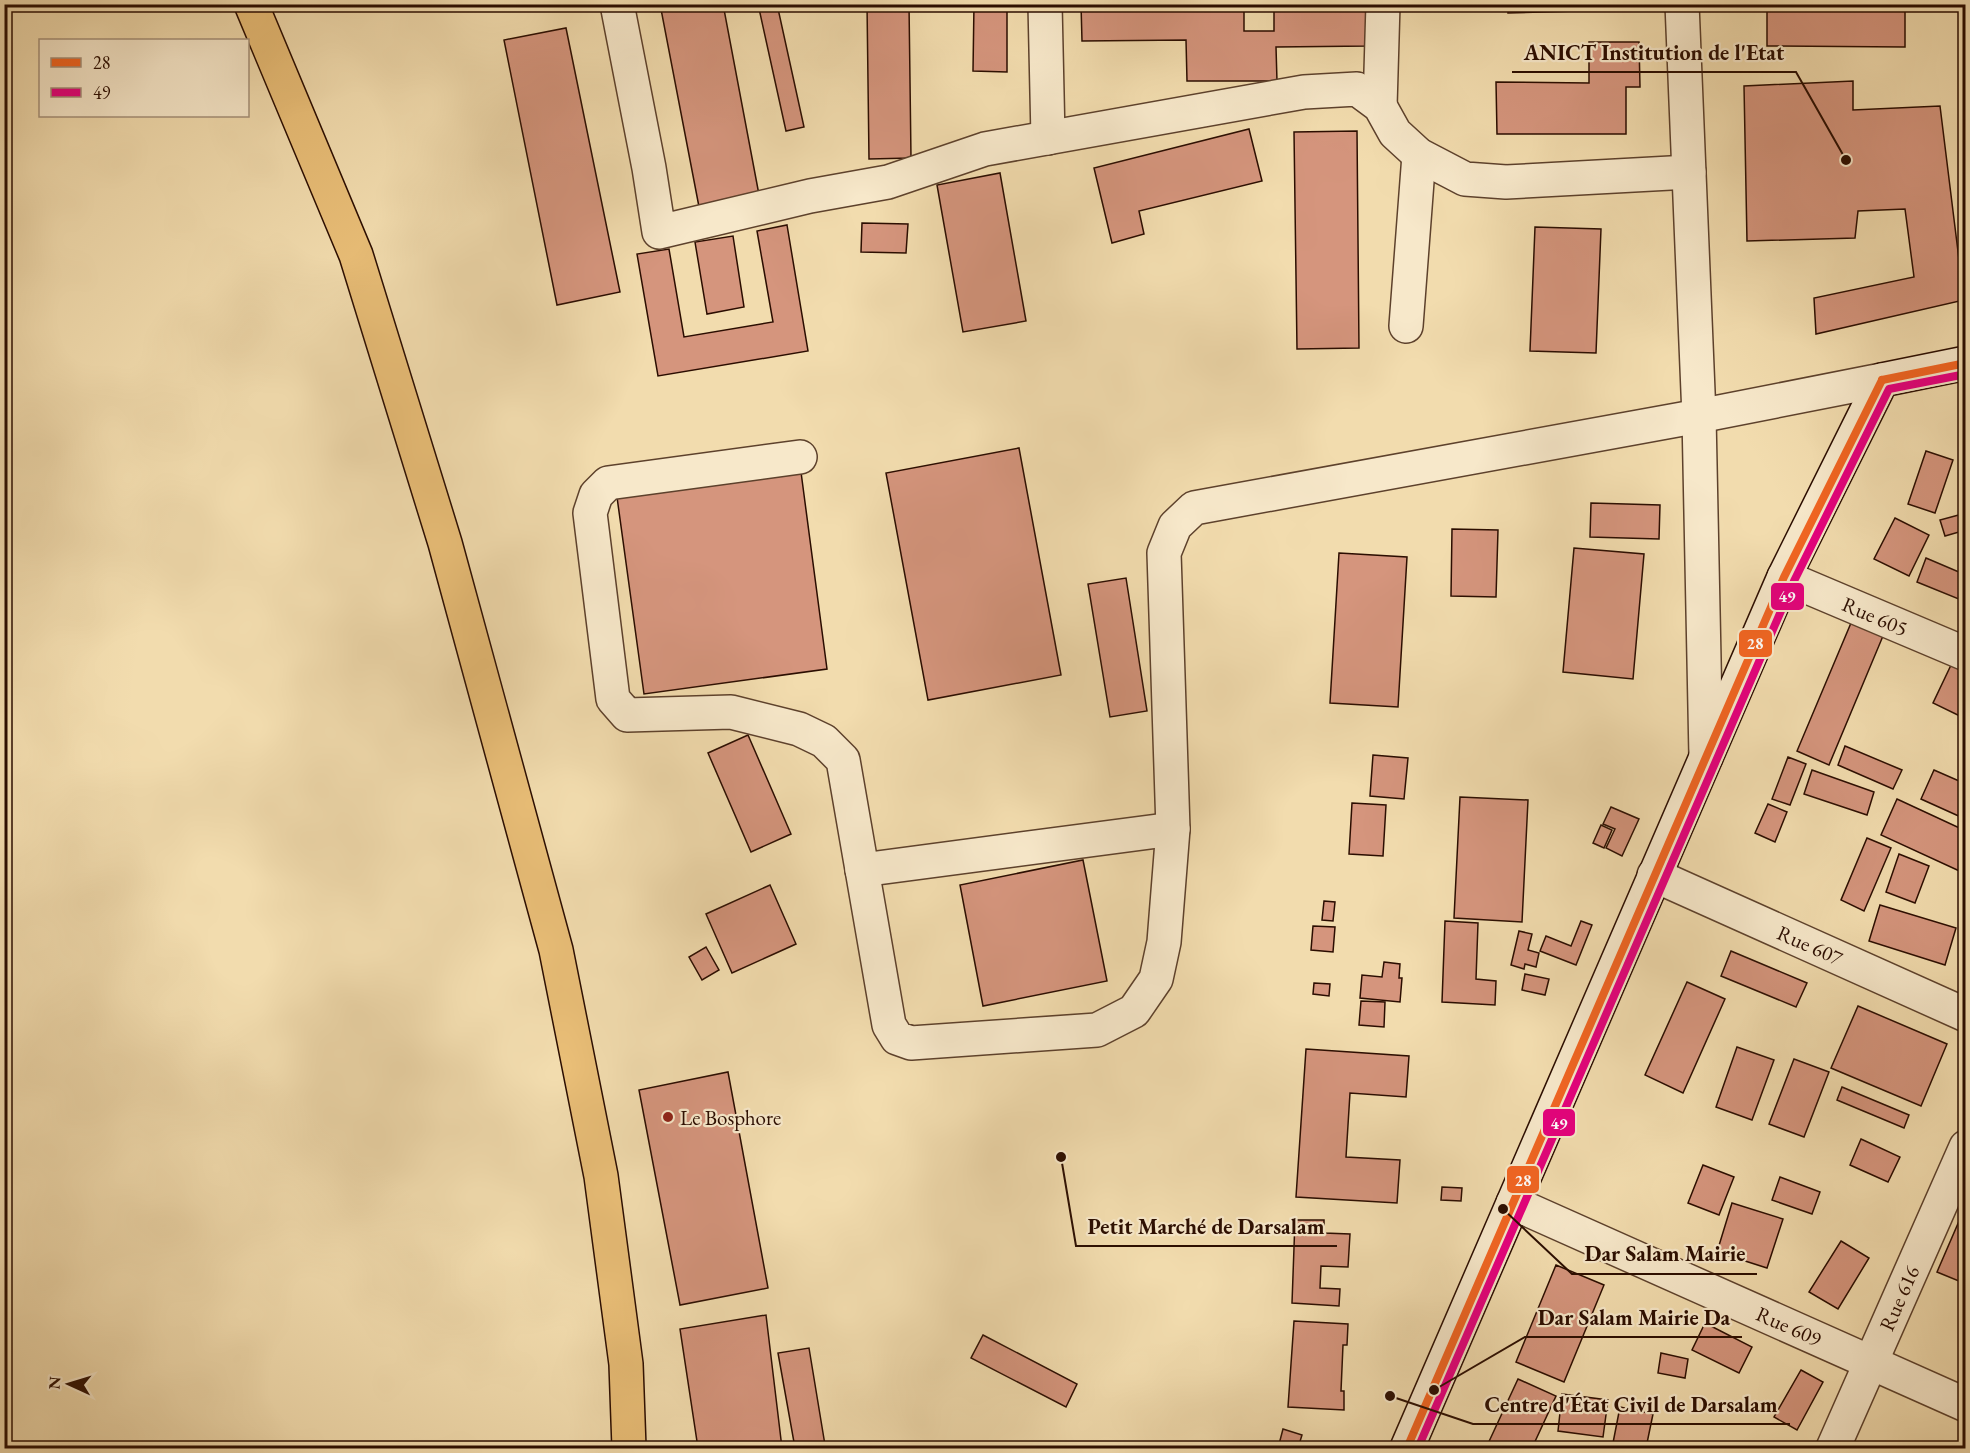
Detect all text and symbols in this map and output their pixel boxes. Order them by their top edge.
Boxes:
callout: ANICT Institution de l'Etat [1512,32,1796,72]
text: ANICT Institution de l'Etat [1523,38,1785,67]
legend [39,39,249,117]
text: 28 [93,51,110,74]
text: 49 [93,81,111,104]
line badge: 49 [1770,582,1805,611]
text: 49 [1779,586,1796,607]
street label: Rue 605 [1838,590,1912,642]
line badge: 28 [1738,629,1773,658]
text: 28 [1747,633,1763,654]
street label: Rue 607 [1773,919,1848,972]
place label: Le Bosphore [680,1104,781,1131]
line badge: 49 [1542,1108,1576,1137]
marker: Le Bosphore [661,1110,675,1124]
text: 49 [1551,1113,1568,1134]
line badge: 28 [1506,1165,1540,1194]
text: 28 [1515,1170,1531,1191]
callout: Petit Marché de Darsalam [1076,1206,1337,1246]
text: Petit Marché de Darsalam [1088,1212,1325,1241]
callout: Dar Salam Mairie [1572,1234,1757,1274]
text: Dar Salam Mairie [1585,1239,1745,1268]
street label: Rue 616 [1873,1261,1925,1335]
callout: Dar Salam Mairie Da [1525,1297,1742,1337]
street label: Rue 609 [1752,1300,1826,1352]
text: Dar Salam Mairie Da [1538,1303,1731,1332]
north arrow [39,1354,99,1414]
text: N [44,1376,65,1390]
callout: Centre d'État Civil de Darsalam [1473,1384,1790,1424]
text: Centre d'État Civil de Darsalam [1485,1390,1778,1419]

